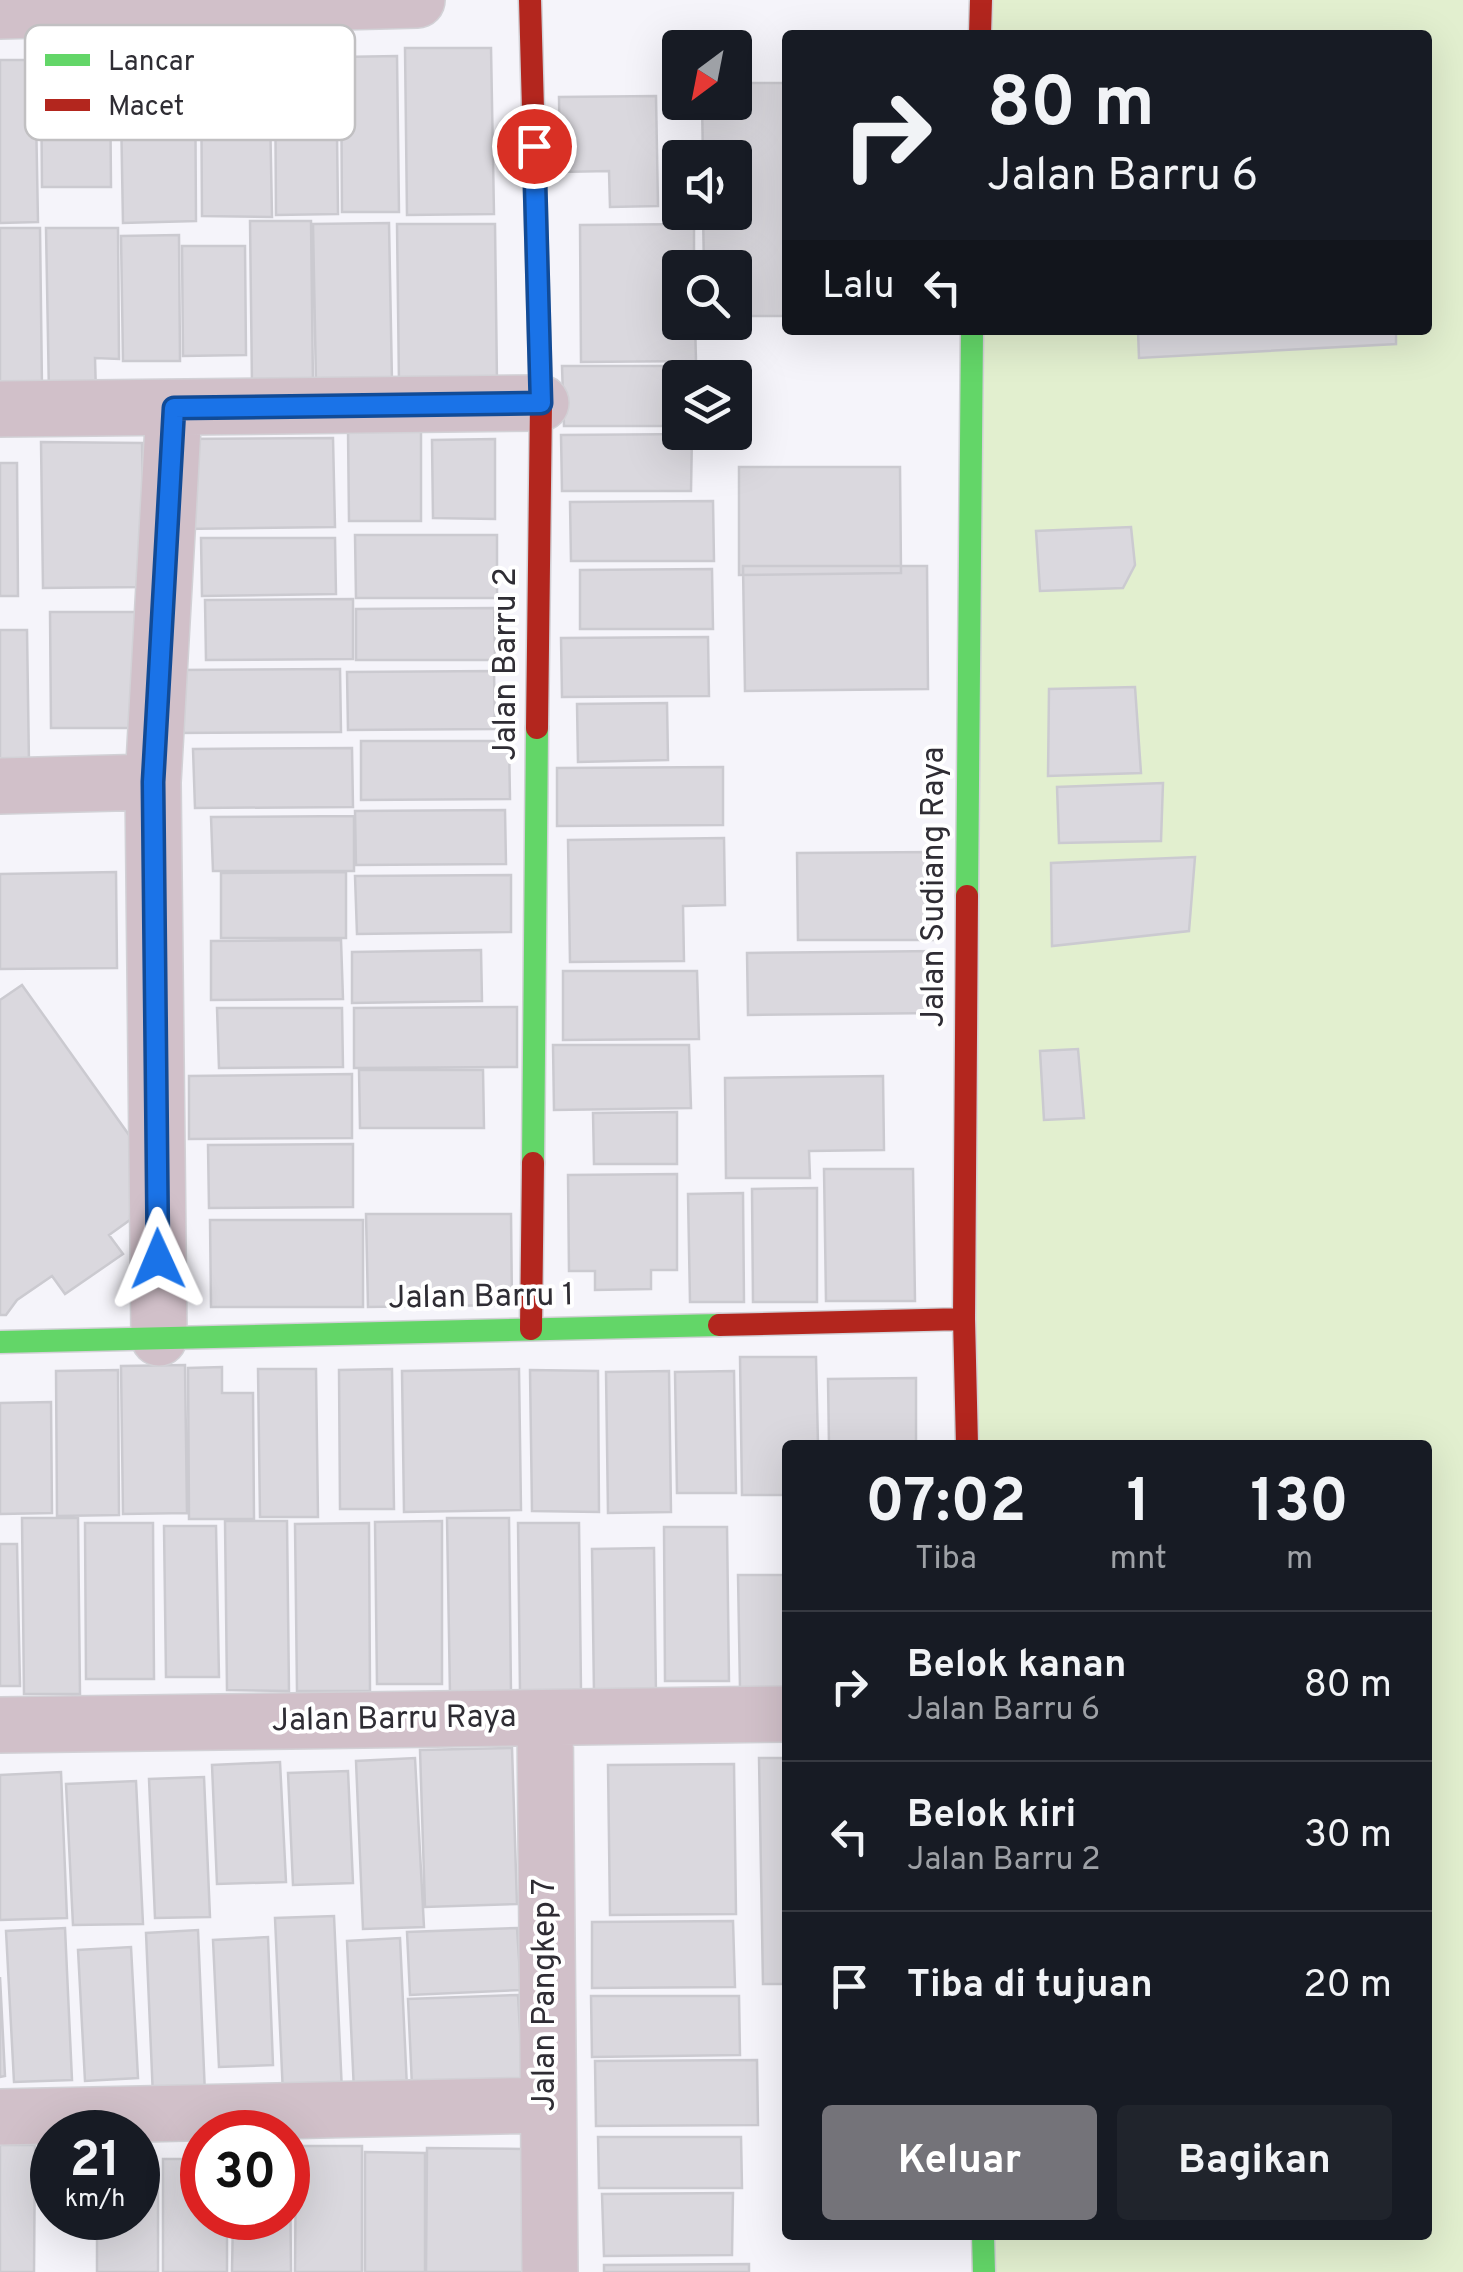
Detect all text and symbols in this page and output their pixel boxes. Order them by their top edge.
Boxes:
legend [25,25,355,140]
north arrow [662,30,752,120]
map controls [662,30,752,450]
text: Lancar [108,45,195,81]
text: 80 m [987,62,1155,151]
icon: right [822,70,952,200]
text: Macet [108,90,184,126]
pin [492,104,577,189]
icon: arrive [507,119,562,174]
button: sound [662,140,752,230]
text: Jalan Barru 6 [987,149,1259,206]
button: search [662,250,752,340]
icon: left [915,260,970,315]
text: Lalu [822,263,895,312]
button: layers [662,360,752,450]
street label: Jalan Barru 2 [487,567,527,761]
street label: Jalan Sudiang Raya [915,747,955,1027]
position arrow [106,1207,210,1311]
street label: Jalan Barru 1 [388,1276,574,1320]
text: 07:02 [865,1467,1027,1543]
text: 1 [1126,1467,1150,1543]
text: 130 [1250,1467,1349,1543]
text: Tiba [915,1540,977,1580]
text: mnt [1110,1540,1167,1580]
text: m [1286,1540,1313,1580]
text: Belok kanan [907,1642,1126,1691]
icon: right [822,1659,877,1714]
text: 80 m [1304,1662,1392,1711]
text: Jalan Barru 6 [907,1691,1100,1731]
street label: Jalan Barru Raya [271,1698,517,1742]
text: Belok kiri [907,1792,1076,1841]
icon: left [822,1809,877,1864]
text: 30 m [1304,1812,1392,1861]
text: Jalan Barru 2 [907,1841,1101,1881]
street label: Jalan Pangkep 7 [526,1878,566,2112]
icon: arrive [822,1959,877,2014]
text: Tiba di tujuan [907,1962,1153,2011]
text: 20 m [1303,1962,1392,2011]
button: Keluar [822,2105,1097,2220]
button: Bagikan [1117,2105,1392,2220]
speed limit sign: 30 [180,2110,310,2240]
text: 21 [70,2131,120,2194]
text: km/h [65,2184,125,2216]

